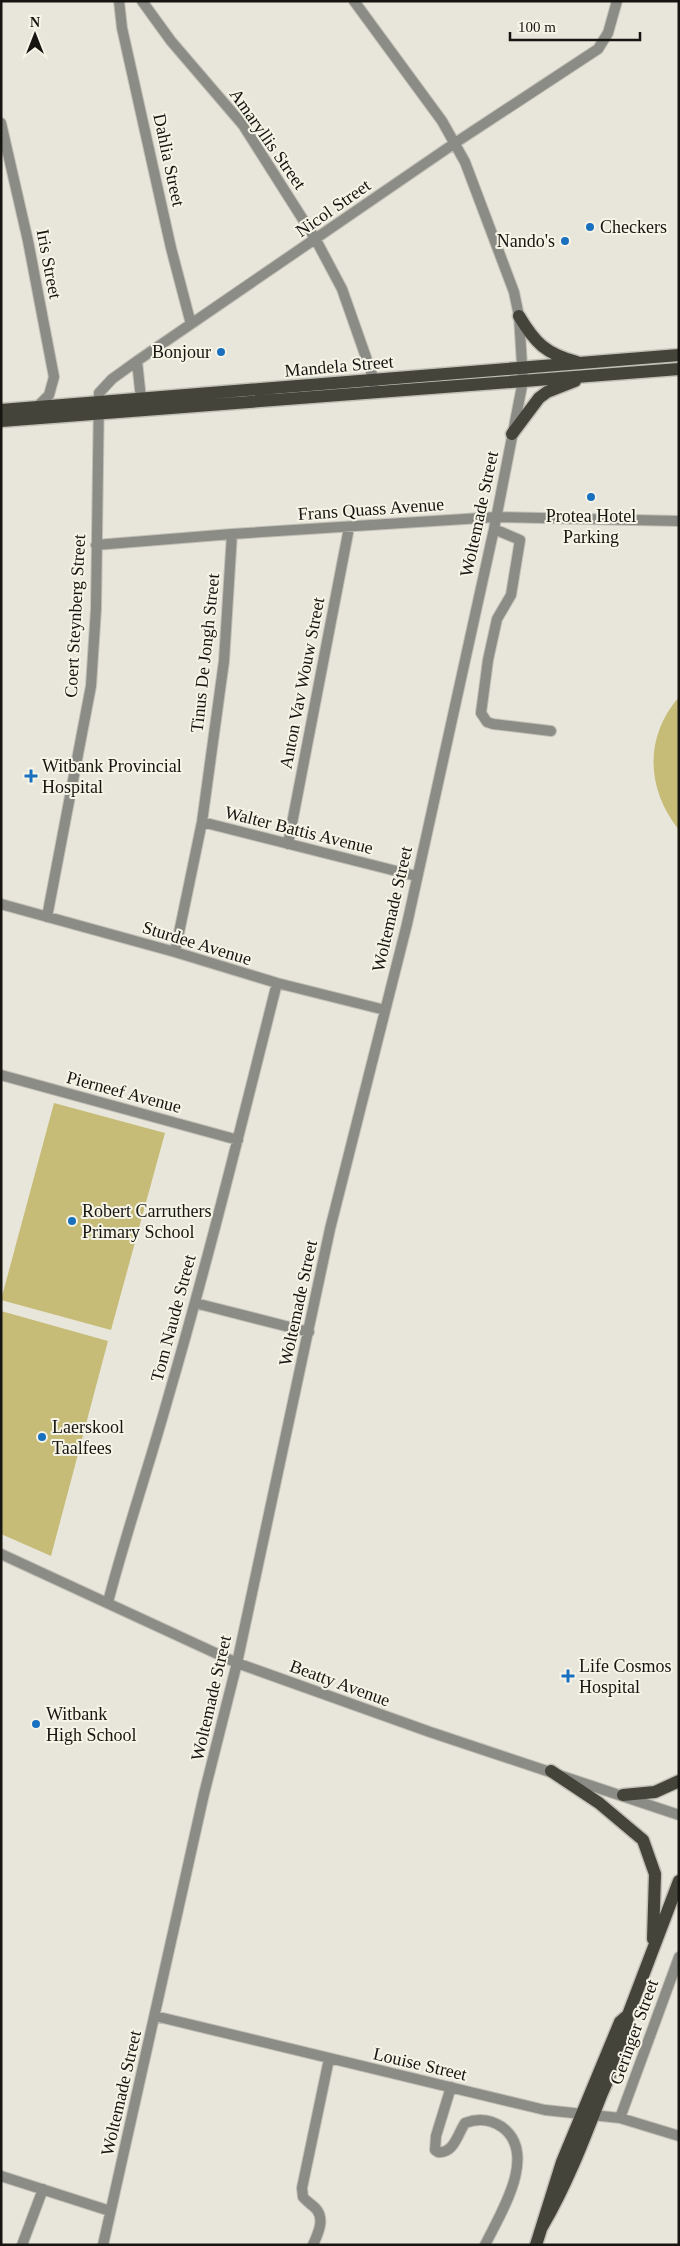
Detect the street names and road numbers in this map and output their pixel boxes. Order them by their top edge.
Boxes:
street label: Amaryllis Street [226,85,310,193]
street label: Dahlia Street [149,112,189,208]
street label: Nicol Street [292,175,374,241]
street label: Iris Street [32,227,66,301]
street label: Mandela Street [284,351,394,381]
street label: Woltemade Street [456,449,502,579]
street label: Frans Quass Avenue [297,494,445,524]
street label: Coert Steynberg Street [61,534,89,698]
street label: Tinus De Jongh Street [187,572,223,734]
street label: Anton Vav Wouw Street [276,596,328,770]
street label: Walter Battis Avenue [223,802,375,858]
street label: Woltemade Street [368,844,416,974]
street label: Sturdee Avenue [140,917,254,969]
street label: Pierneef Avenue [64,1067,184,1117]
street label: Woltemade Street [275,1238,321,1368]
street label: Tom Naude Street [146,1252,200,1384]
street label: Woltemade Street [187,1633,235,1763]
street label: Beatty Avenue [287,1656,393,1710]
street label: Geringer Street [606,1977,662,2087]
street label: Woltemade Street [97,2028,145,2158]
street label: Louise Street [371,2044,469,2084]

